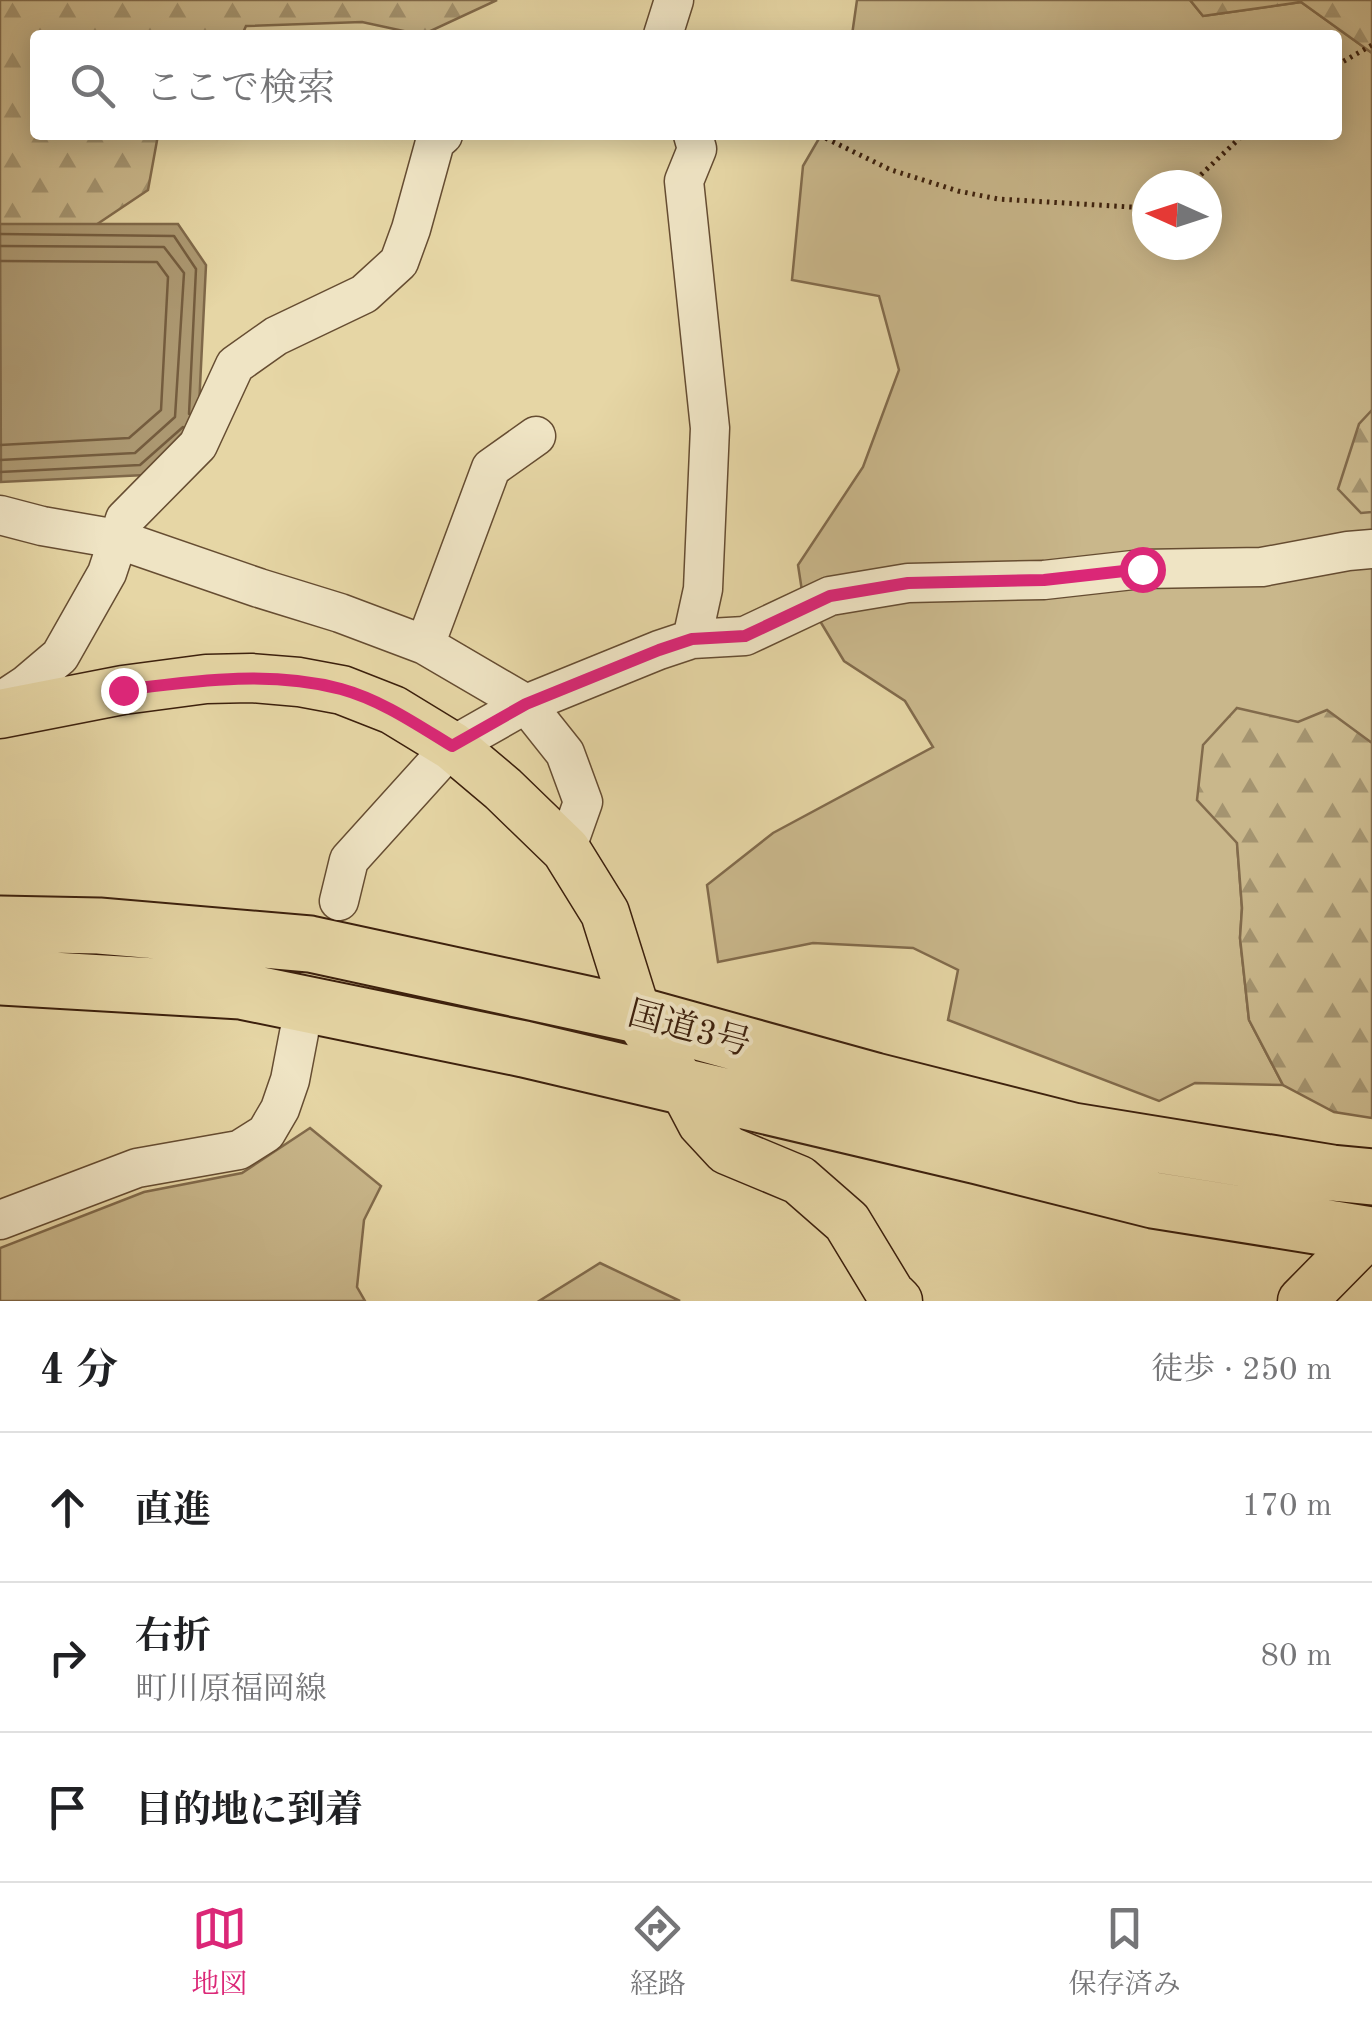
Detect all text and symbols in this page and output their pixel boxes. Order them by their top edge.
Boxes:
search box [30,30,1342,140]
icon: search [65,58,120,113]
text: ここで検索 [145,71,335,109]
north arrow [1132,170,1222,260]
route start [1120,547,1166,593]
route end [101,668,147,714]
street label: 国道3号 [624,994,755,1063]
text: 4 分 [40,1351,118,1393]
text: 徒歩 · 250 m [1151,1355,1332,1387]
icon: ahead [40,1480,95,1535]
text: 170 m [1242,1491,1332,1523]
text: 直進 [135,1493,211,1531]
text: 右折 [135,1619,211,1657]
icon: right [40,1630,95,1685]
text: 80 m [1261,1641,1332,1673]
text: 町川原福岡線 [135,1675,327,1707]
icon: arrive [40,1780,95,1835]
text: 目的地に到着 [135,1793,363,1831]
tab: 地図 [191,1901,247,2004]
tab: 経路 [630,1901,686,2004]
tab: 保存済み [1069,1901,1181,2004]

